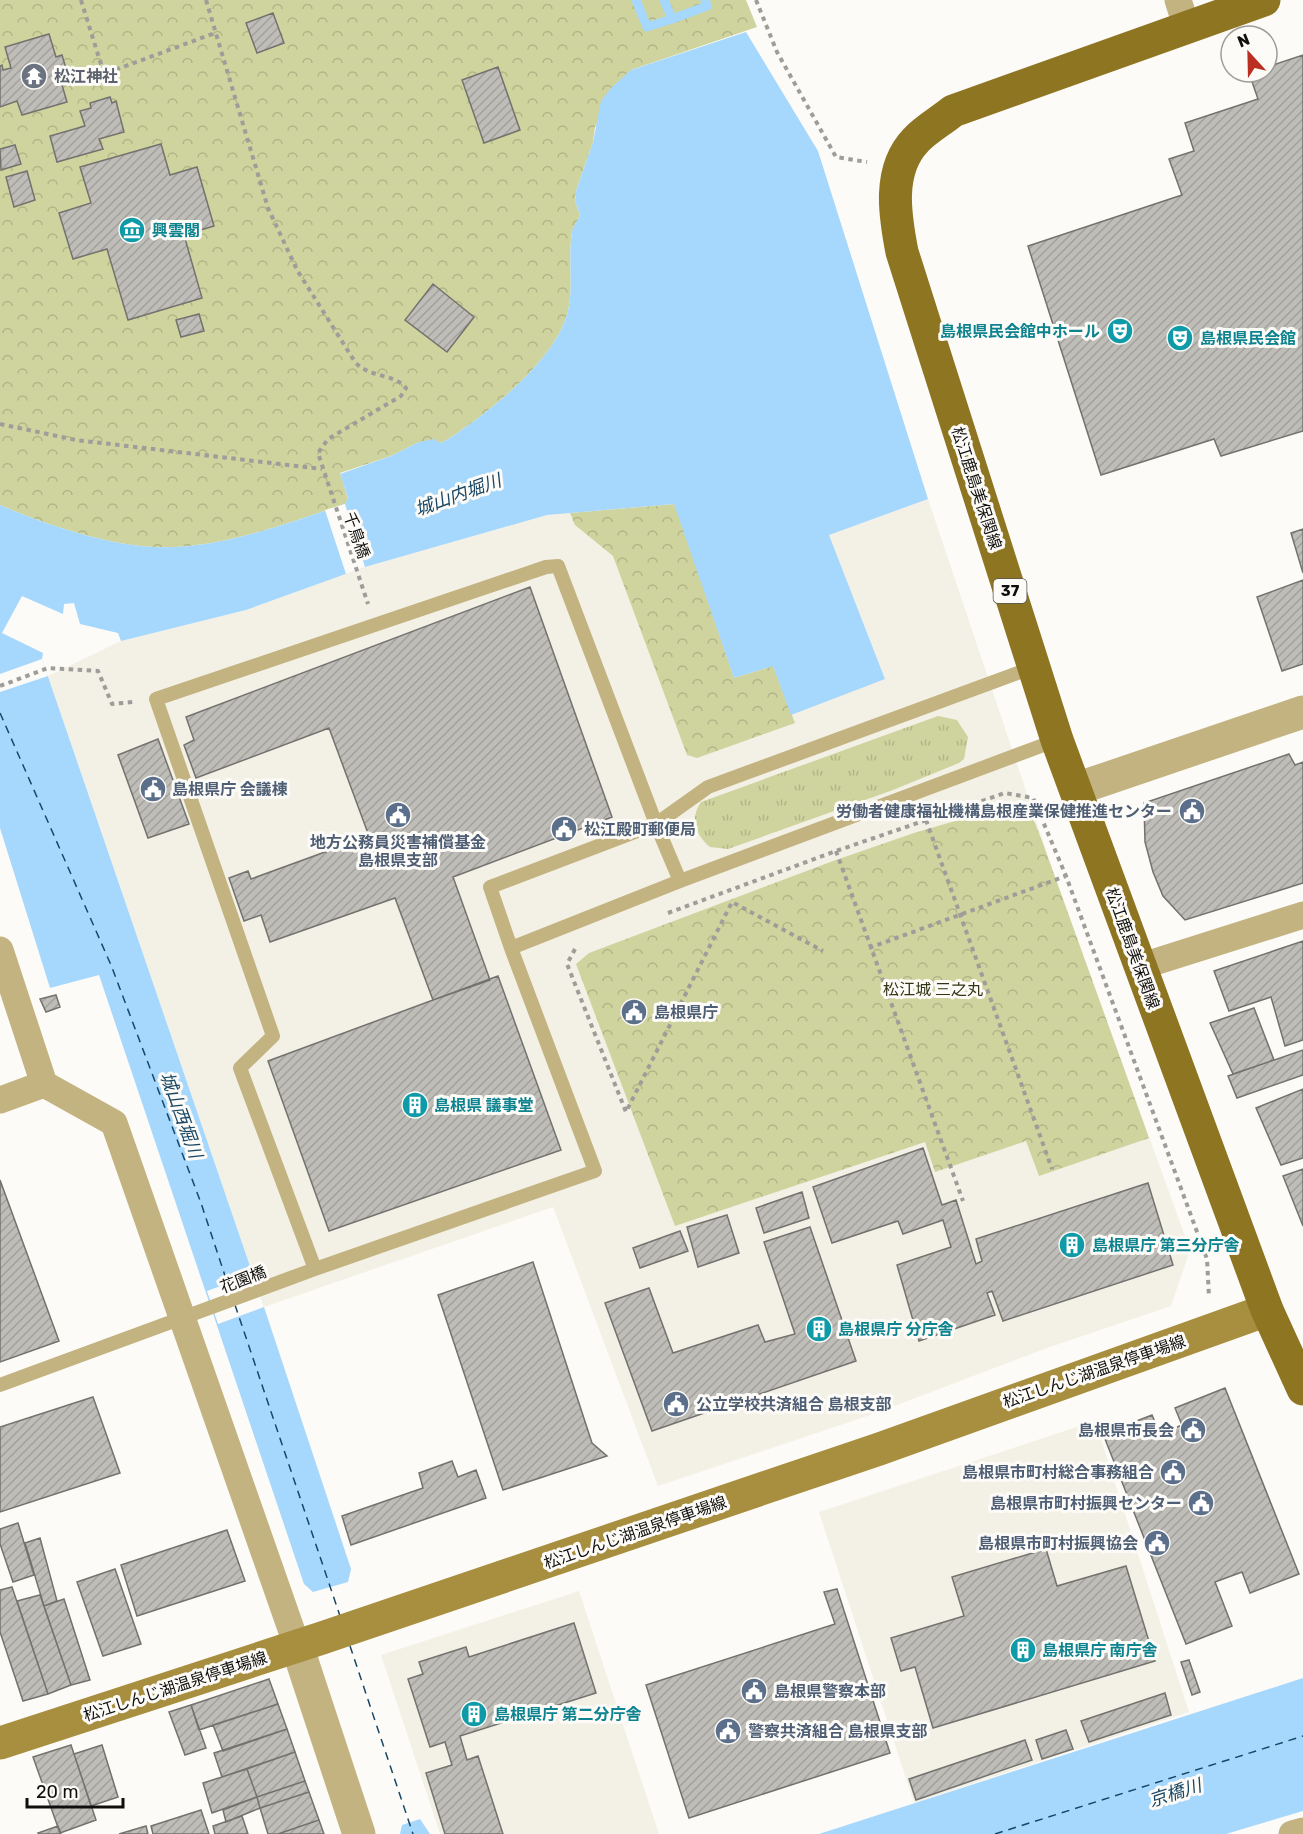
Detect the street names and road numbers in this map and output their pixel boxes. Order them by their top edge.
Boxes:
street label: 松江鹿島美保関線 [948,424,1005,552]
street label: 千鳥橋 [340,509,373,561]
road number: 37 [994,579,1026,603]
street label: 松江鹿島美保関線 [1102,885,1163,1012]
street label: 花園橋 [217,1262,269,1297]
street label: 松江しんじ湖温泉停車場線 [1000,1331,1188,1412]
street label: 松江しんじ湖温泉停車場線 [541,1492,729,1573]
street label: 松江しんじ湖温泉停車場線 [81,1648,269,1725]

